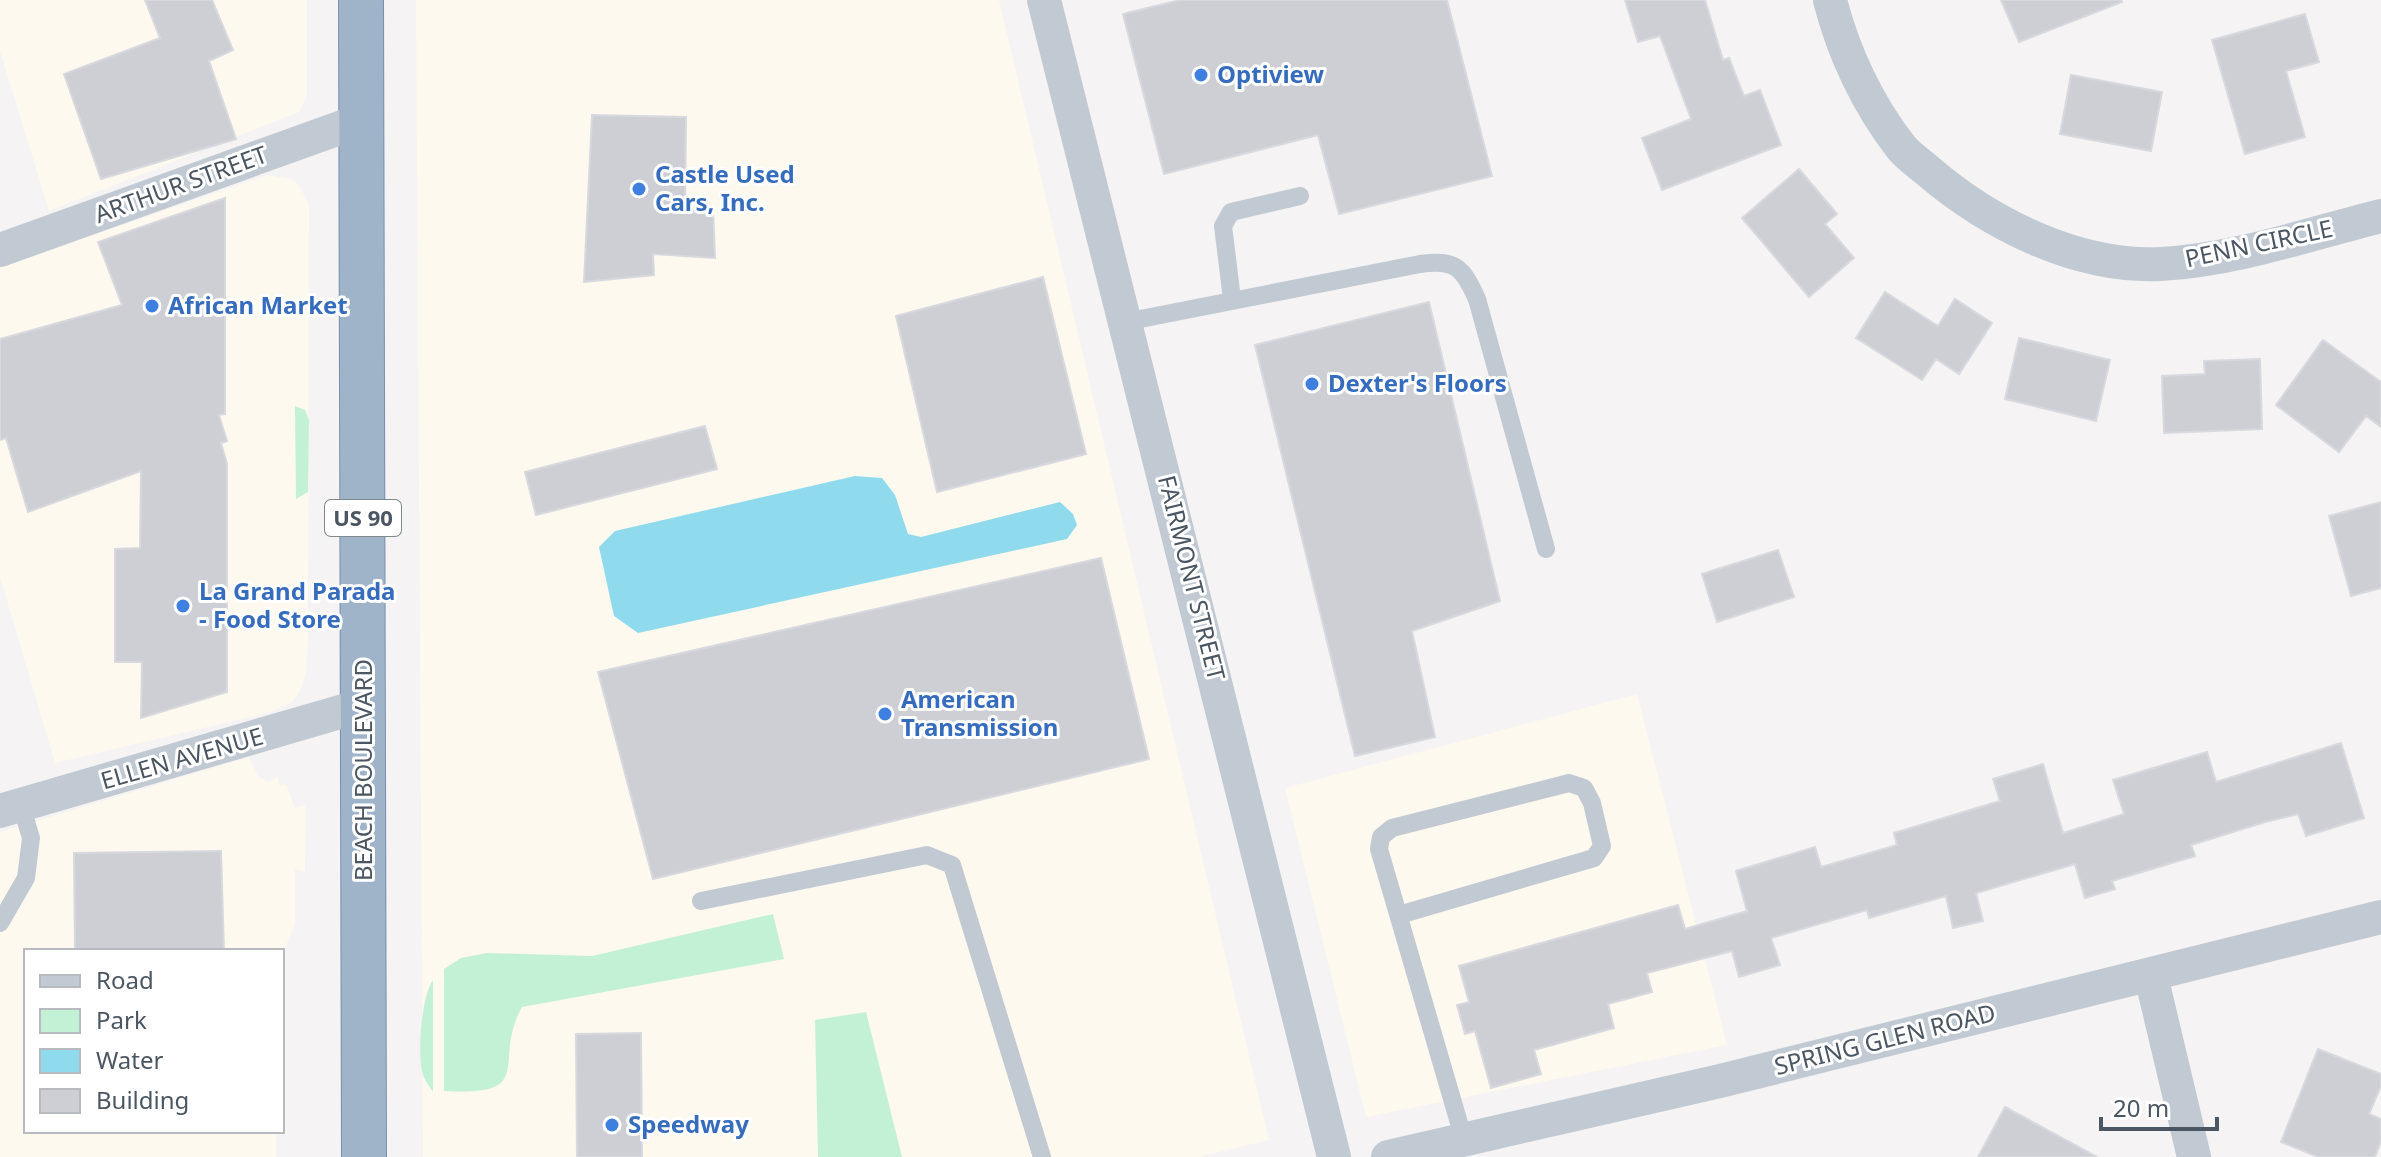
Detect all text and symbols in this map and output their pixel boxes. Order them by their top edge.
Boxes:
place label: Optiview [1217,57,1324,90]
marker: Optiview [1192,66,1210,84]
street label: ARTHUR STREET [90,137,272,230]
place label: Castle Used Cars, Inc. [655,157,795,218]
marker: Castle Used Cars, Inc. [630,180,648,198]
street label: PENN CIRCLE [2182,211,2335,274]
place label: African Market [168,288,348,321]
marker: African Market [143,297,161,315]
place label: Dexter's Floors [1328,366,1507,399]
marker: Dexter's Floors [1303,375,1321,393]
street label: FAIRMONT STREET [1151,472,1234,684]
road number: US 90 [325,500,401,536]
place label: La Grand Parada - Food Store [199,574,396,635]
marker: La Grand Parada - Food Store [174,597,192,615]
street label: BEACH BOULEVARD [346,659,379,881]
place label: American Transmission [901,682,1058,743]
marker: American Transmission [876,705,894,723]
street label: ELLEN AVENUE [96,719,267,797]
legend [24,949,284,1133]
text: Road [96,963,154,996]
street label: SPRING GLEN ROAD [1771,995,1999,1082]
text: Park [96,1003,147,1036]
text: Water [96,1043,164,1076]
scale bar [2101,1081,2217,1131]
text: Building [96,1083,189,1116]
text: 20 m [2113,1091,2169,1124]
place label: Speedway [628,1107,749,1140]
marker: Speedway [603,1116,621,1134]

